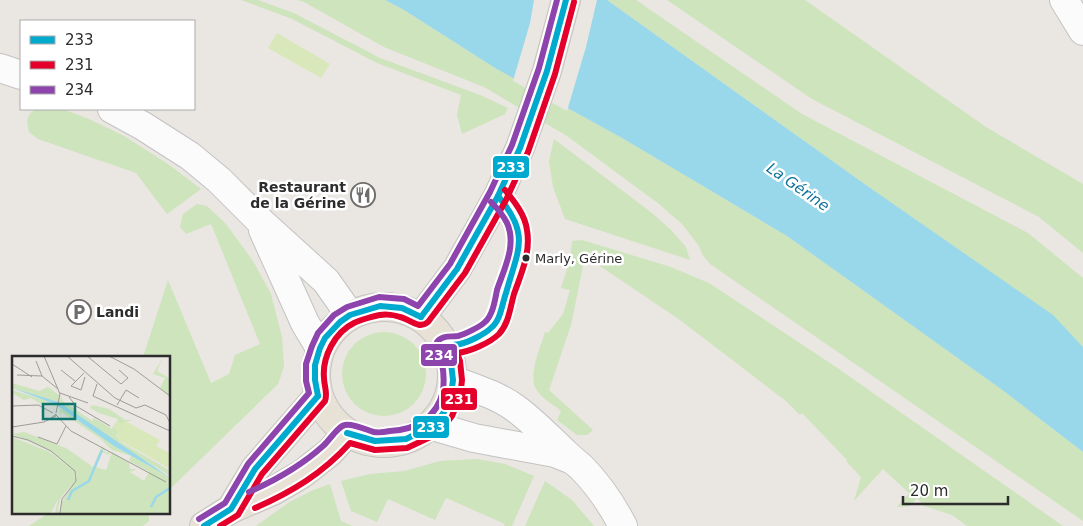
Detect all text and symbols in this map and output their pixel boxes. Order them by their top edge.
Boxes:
legend [20,20,195,110]
text: 233 [65,31,94,49]
text: 231 [65,56,94,74]
text: 234 [65,81,94,99]
line badge: 233 [492,155,530,179]
text: 233 [496,159,526,175]
water label: La Gérine [763,159,833,215]
place label: Restaurant de la Gérine [250,179,346,211]
restaurant icon: Restaurant de la Gérine [350,182,376,208]
place label: Marly, Gérine [535,251,622,266]
marker: Marly, Gérine [521,253,531,263]
parking icon: Landi [66,299,92,325]
place label: Landi [96,304,139,320]
line badge: 234 [420,343,458,367]
text: 234 [424,347,454,363]
inset map [12,356,170,514]
line badge: 231 [440,387,478,411]
text: 231 [444,391,474,407]
line badge: 233 [412,415,450,439]
text: 233 [416,419,446,435]
scale bar [903,474,1008,506]
text: 20 m [910,482,948,500]

